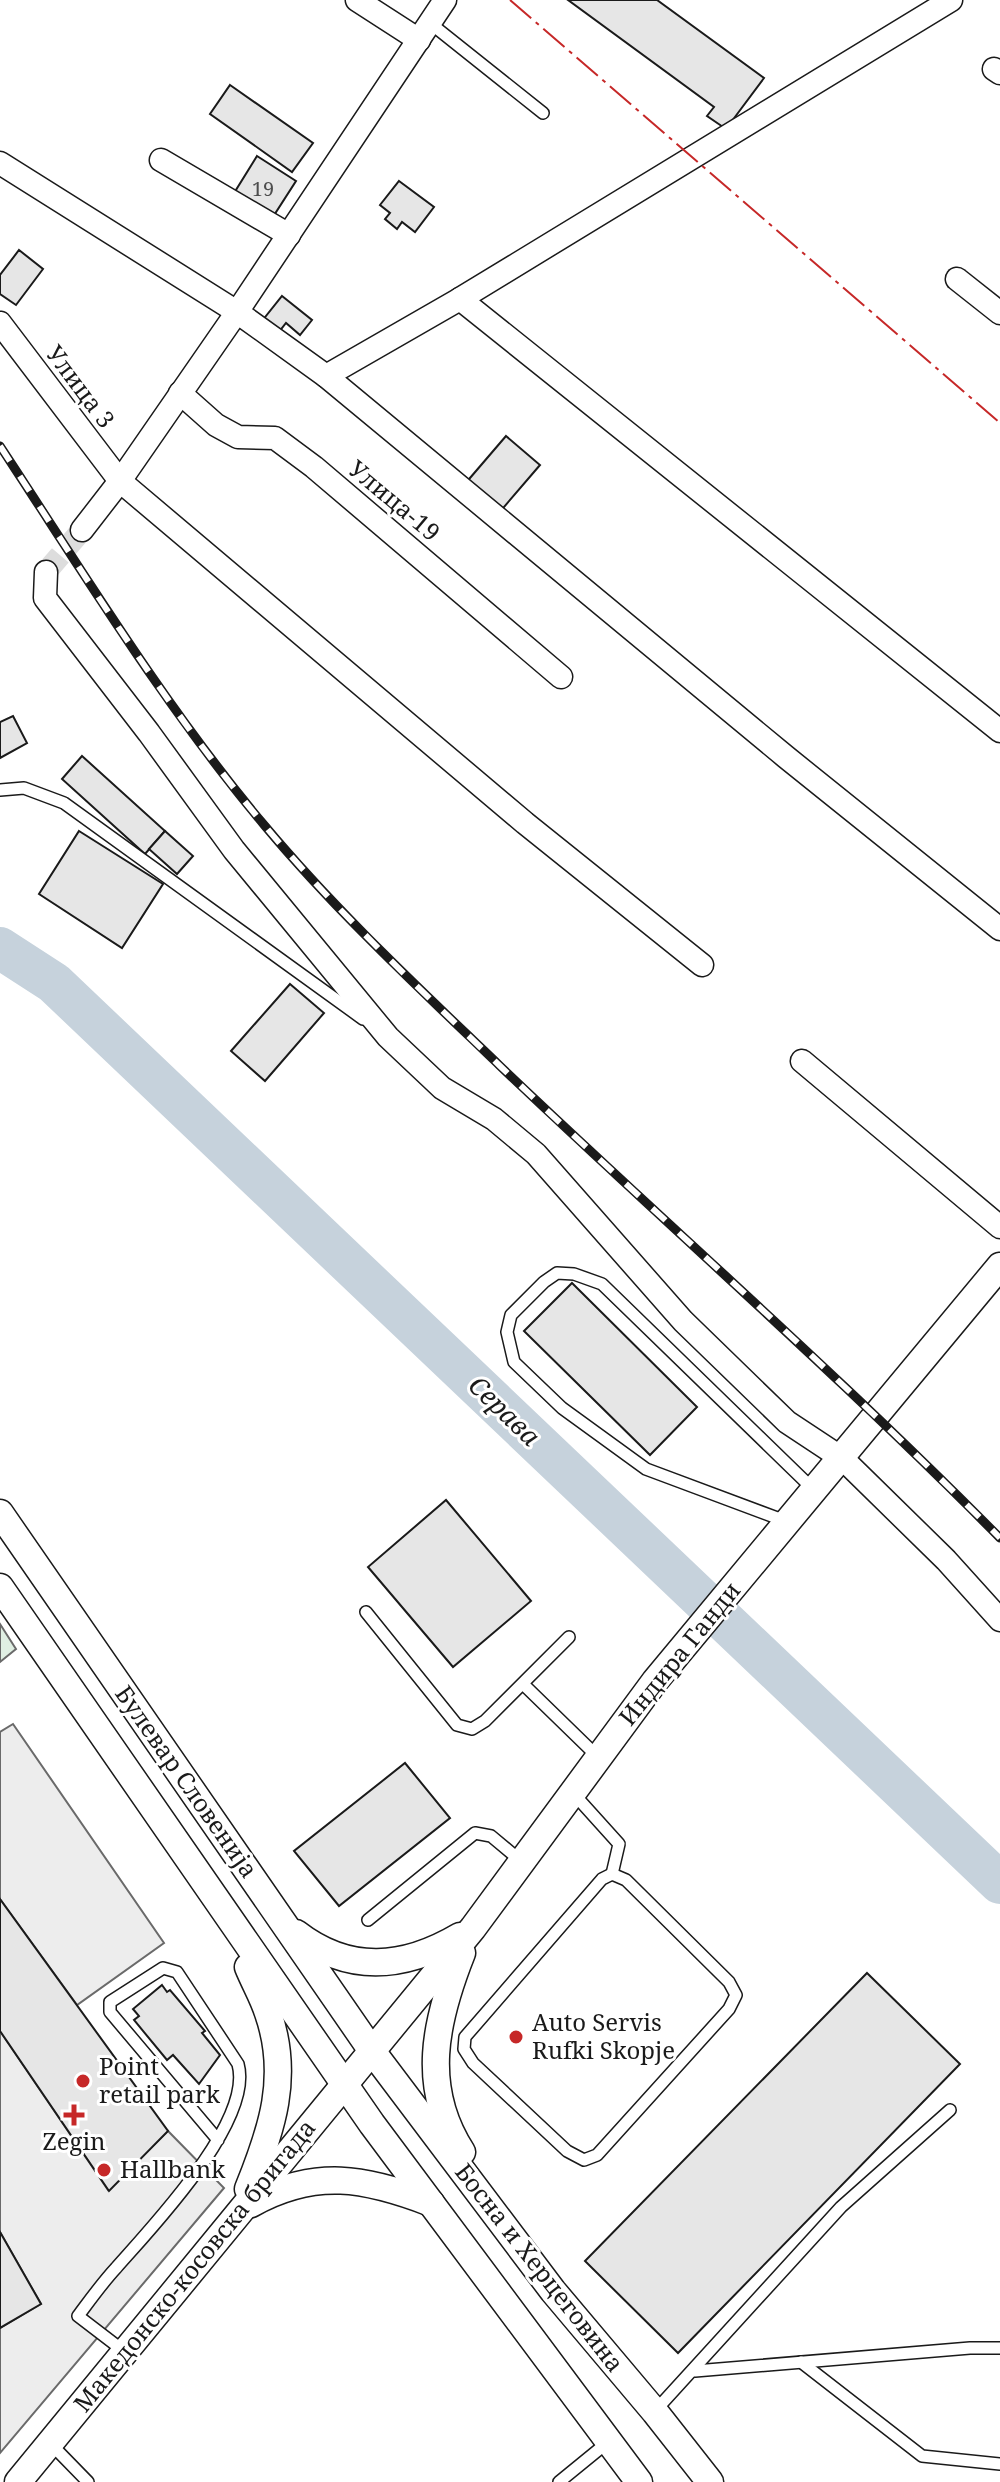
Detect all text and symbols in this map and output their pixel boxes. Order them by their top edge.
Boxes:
house number: 19 [252,175,274,202]
street label: Улица 3 [39,338,123,434]
street label: Улица-19 [342,452,448,548]
water label: Серава [461,1367,549,1454]
street label: Индира Ганди [611,1574,747,1732]
street label: Булевар Словенија [108,1678,266,1884]
place label: Auto Servis Rufki Skopje [532,2005,675,2066]
marker: Auto Servis Rufki Skopje [507,2028,525,2046]
place label: Point retail park [99,2049,221,2110]
marker: Point retail park [74,2072,92,2090]
marker: Zegin [65,2106,83,2124]
street label: Македонско-косовска бригада [65,2112,322,2418]
place label: Zegin [42,2124,106,2157]
place label: Hallbank [120,2152,226,2185]
street label: Босна и Херцеговина [448,2156,632,2378]
marker: Hallbank [95,2161,113,2179]

